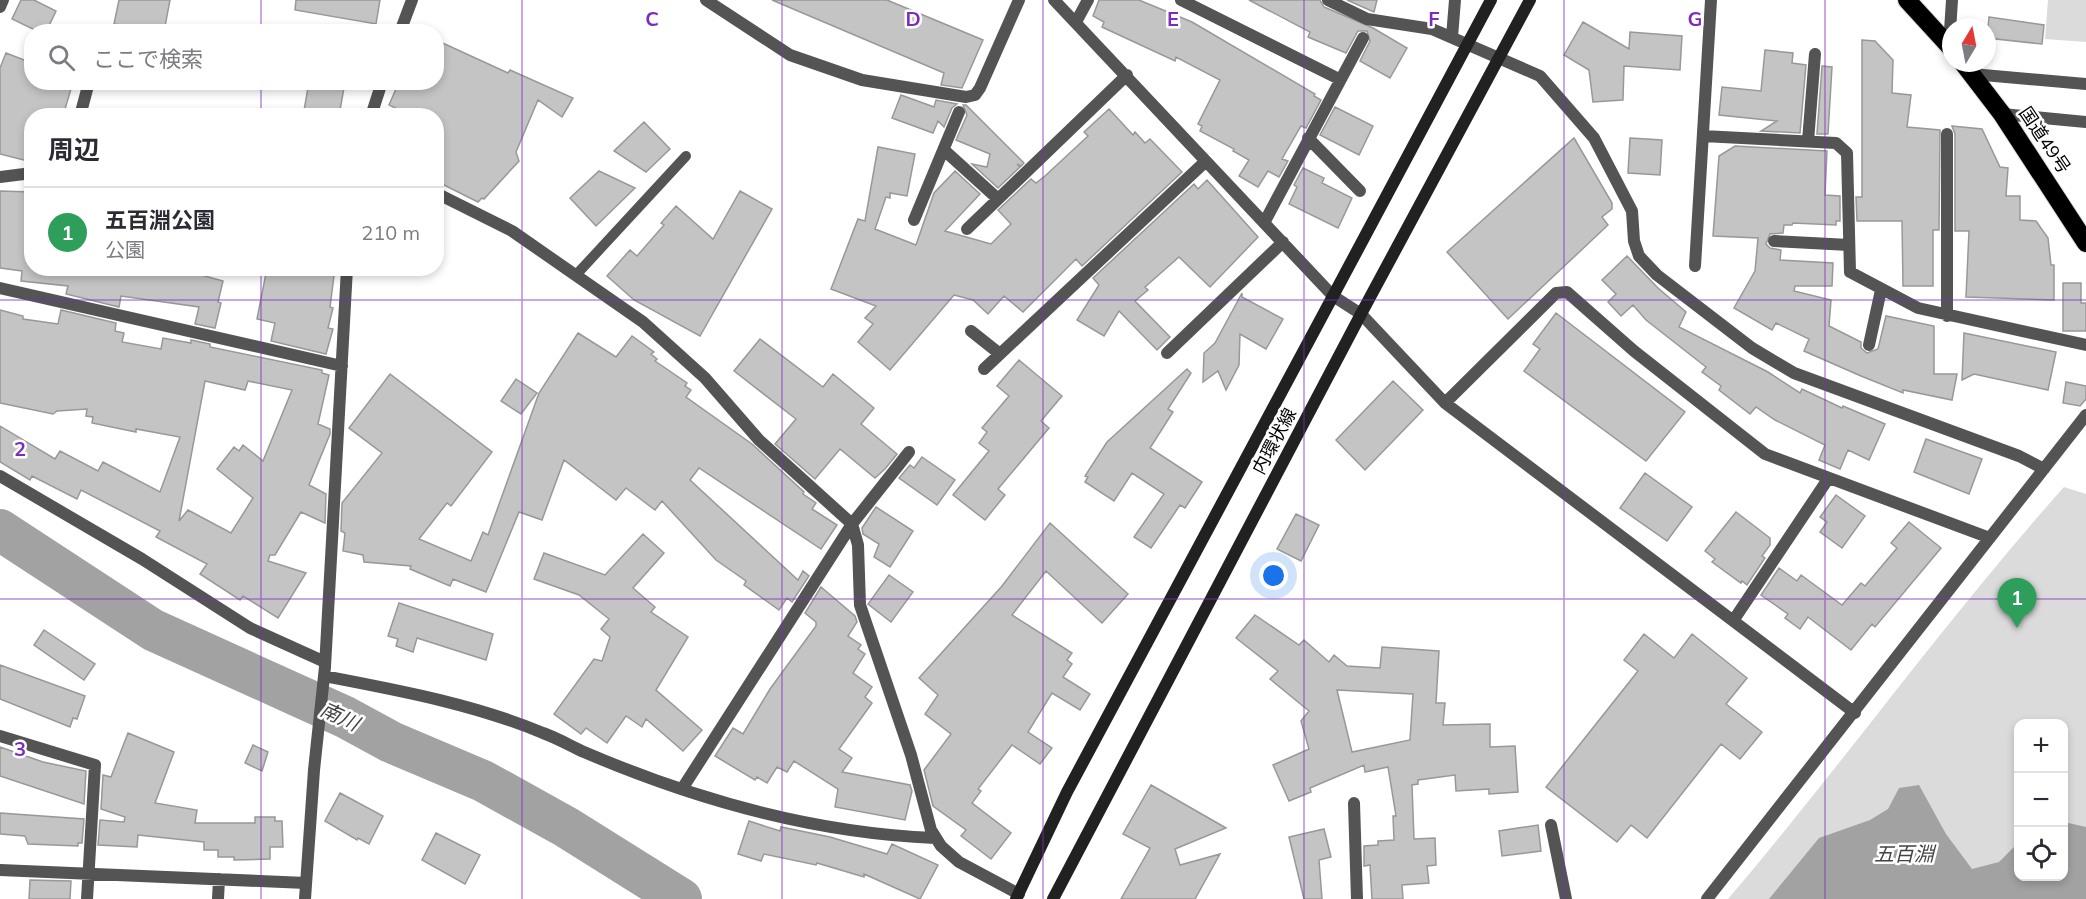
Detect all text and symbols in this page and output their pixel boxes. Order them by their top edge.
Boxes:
text: C [645,6,659,31]
text: D [905,6,921,31]
text: E [1167,6,1179,31]
text: F [1428,6,1440,31]
text: G [1688,6,1702,31]
north arrow [1942,18,1996,72]
search box [24,24,444,90]
icon: search [45,41,78,74]
text: ここで検索 [93,45,203,73]
street label: 国道49号 [2014,102,2076,178]
text: 周辺 [48,133,100,166]
text: 五百淵公園 [105,206,215,234]
text: 1 [62,220,74,245]
text: 210 m [361,220,420,245]
text: 公園 [105,237,145,262]
street label: 内環状線 [1247,404,1301,478]
text: 2 [14,436,26,461]
your location [1259,561,1288,590]
pin: 1 [1998,578,2036,628]
water label: 南川 [317,696,365,737]
map controls [2014,719,2068,881]
button: + [2014,719,2068,773]
text: 3 [14,736,26,761]
button: − [2014,773,2068,827]
button: locate [2014,827,2068,881]
water label: 五百淵 [1874,841,1937,866]

